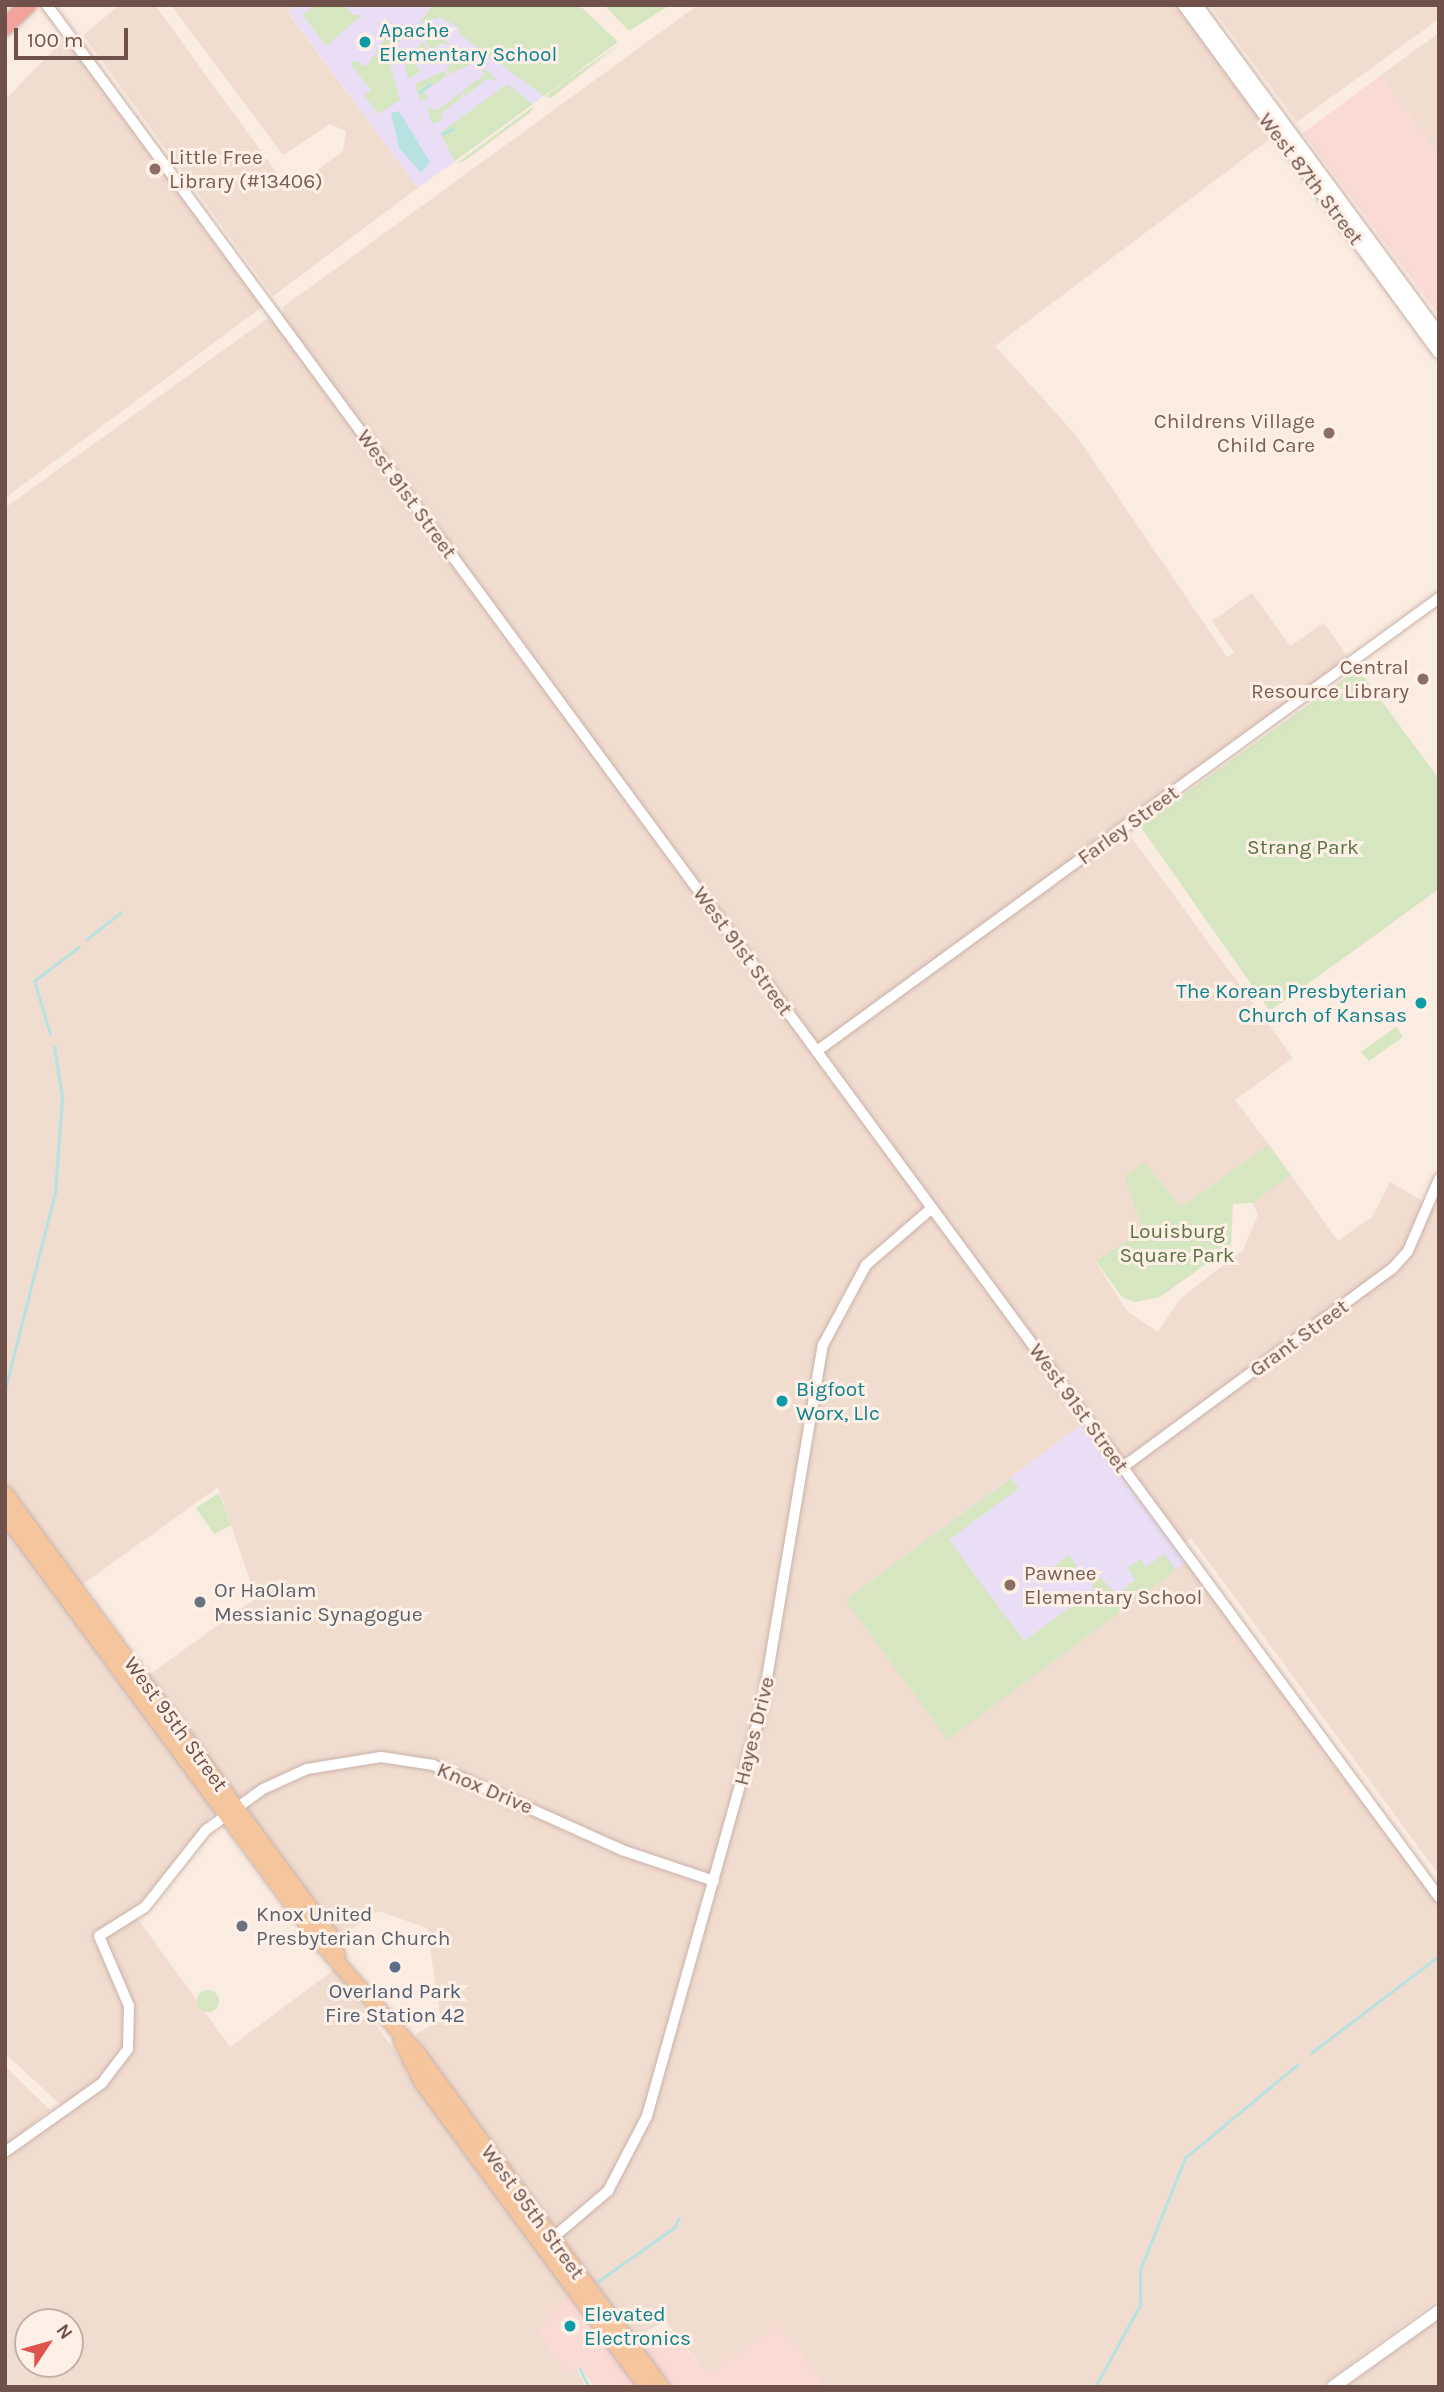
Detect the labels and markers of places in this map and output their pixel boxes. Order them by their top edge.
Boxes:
place label: Apache Elementary School [379,17,557,67]
marker: Apache Elementary School [357,34,373,50]
place label: Little Free Library (#13406) [169,144,323,194]
marker: Little Free Library (#13406) [147,161,163,177]
place label: Childrens Village Child Care [1154,408,1315,458]
marker: Childrens Village Child Care [1321,425,1337,441]
place label: Central Resource Library [1251,654,1409,704]
marker: Central Resource Library [1415,671,1431,687]
place label: The Korean Presbyterian Church of Kansas [1176,978,1407,1028]
marker: The Korean Presbyterian Church of Kansas [1413,995,1429,1011]
place label: Bigfoot Worx, Llc [796,1376,880,1426]
marker: Bigfoot Worx, Llc [774,1393,790,1409]
place label: Pawnee Elementary School [1024,1560,1202,1610]
place label: Or HaOlam Messianic Synagogue [214,1577,423,1627]
marker: Pawnee Elementary School [1002,1577,1018,1593]
marker: Or HaOlam Messianic Synagogue [192,1594,208,1610]
place label: Knox United Presbyterian Church [256,1901,450,1951]
marker: Knox United Presbyterian Church [234,1918,250,1934]
marker: Overland Park Fire Station 42 [387,1959,403,1975]
place label: Overland Park Fire Station 42 [325,1978,465,2028]
place label: Elevated Electronics [584,2301,691,2351]
marker: Elevated Electronics [562,2318,578,2334]

